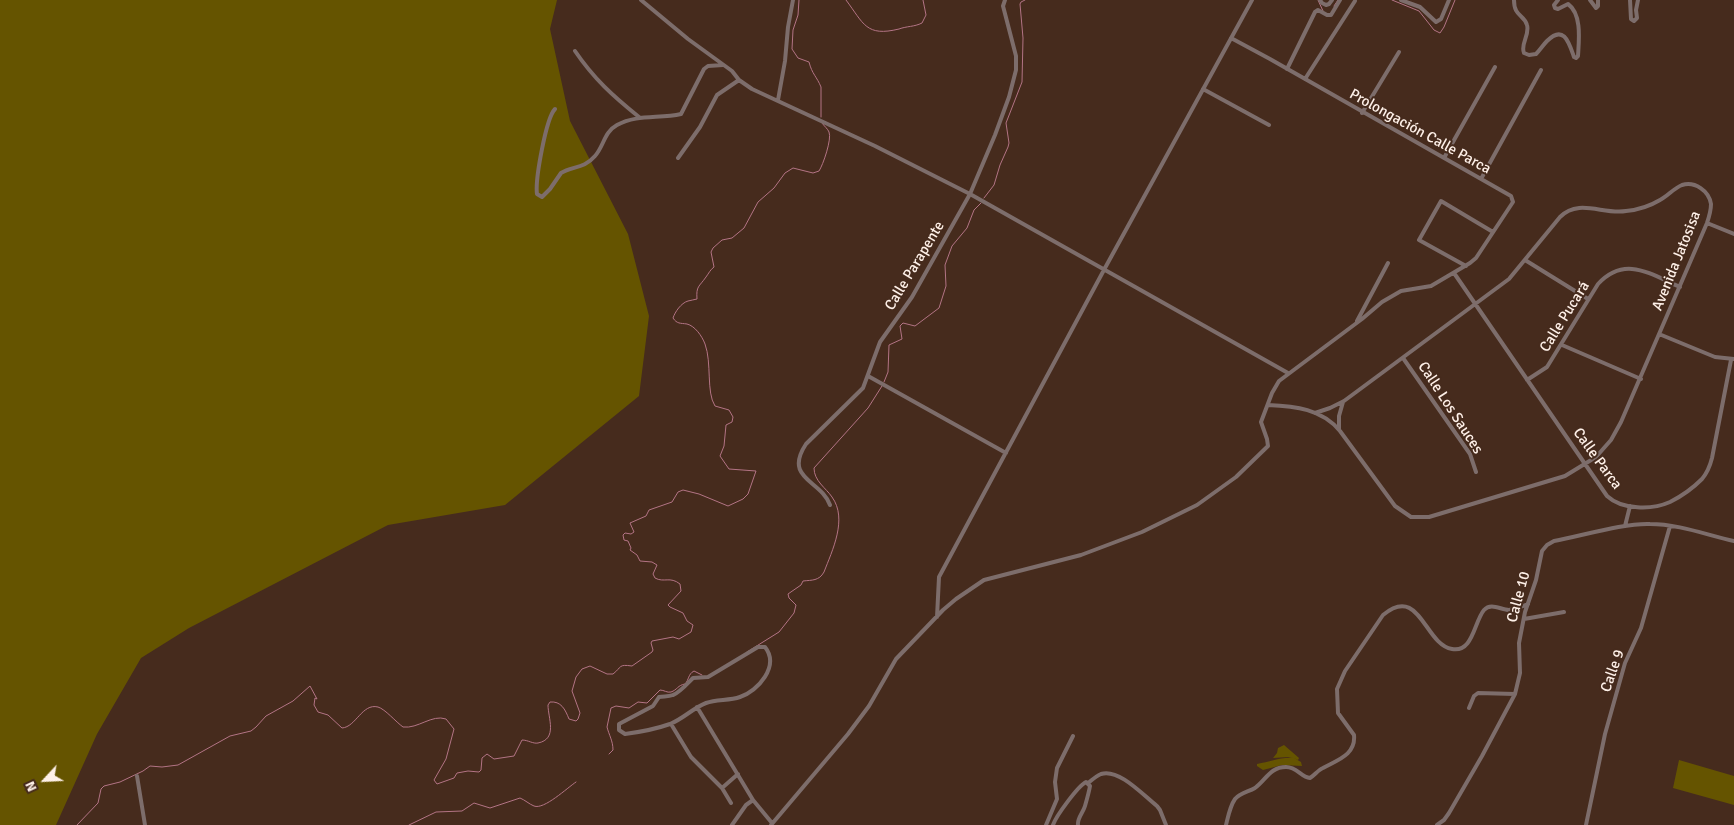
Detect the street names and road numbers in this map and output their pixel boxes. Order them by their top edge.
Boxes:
street label: Prolongación Calle Parca [1346,86,1494,178]
street label: Avenida Jatosisa [1649,209,1705,313]
street label: Calle Parapente [881,218,949,314]
street label: Calle Pucará [1536,278,1594,356]
street label: Calle Los Sauces [1414,359,1486,457]
street label: Calle Parca [1569,425,1625,493]
street label: Calle 10 [1504,570,1534,624]
street label: Calle 9 [1597,647,1629,695]

